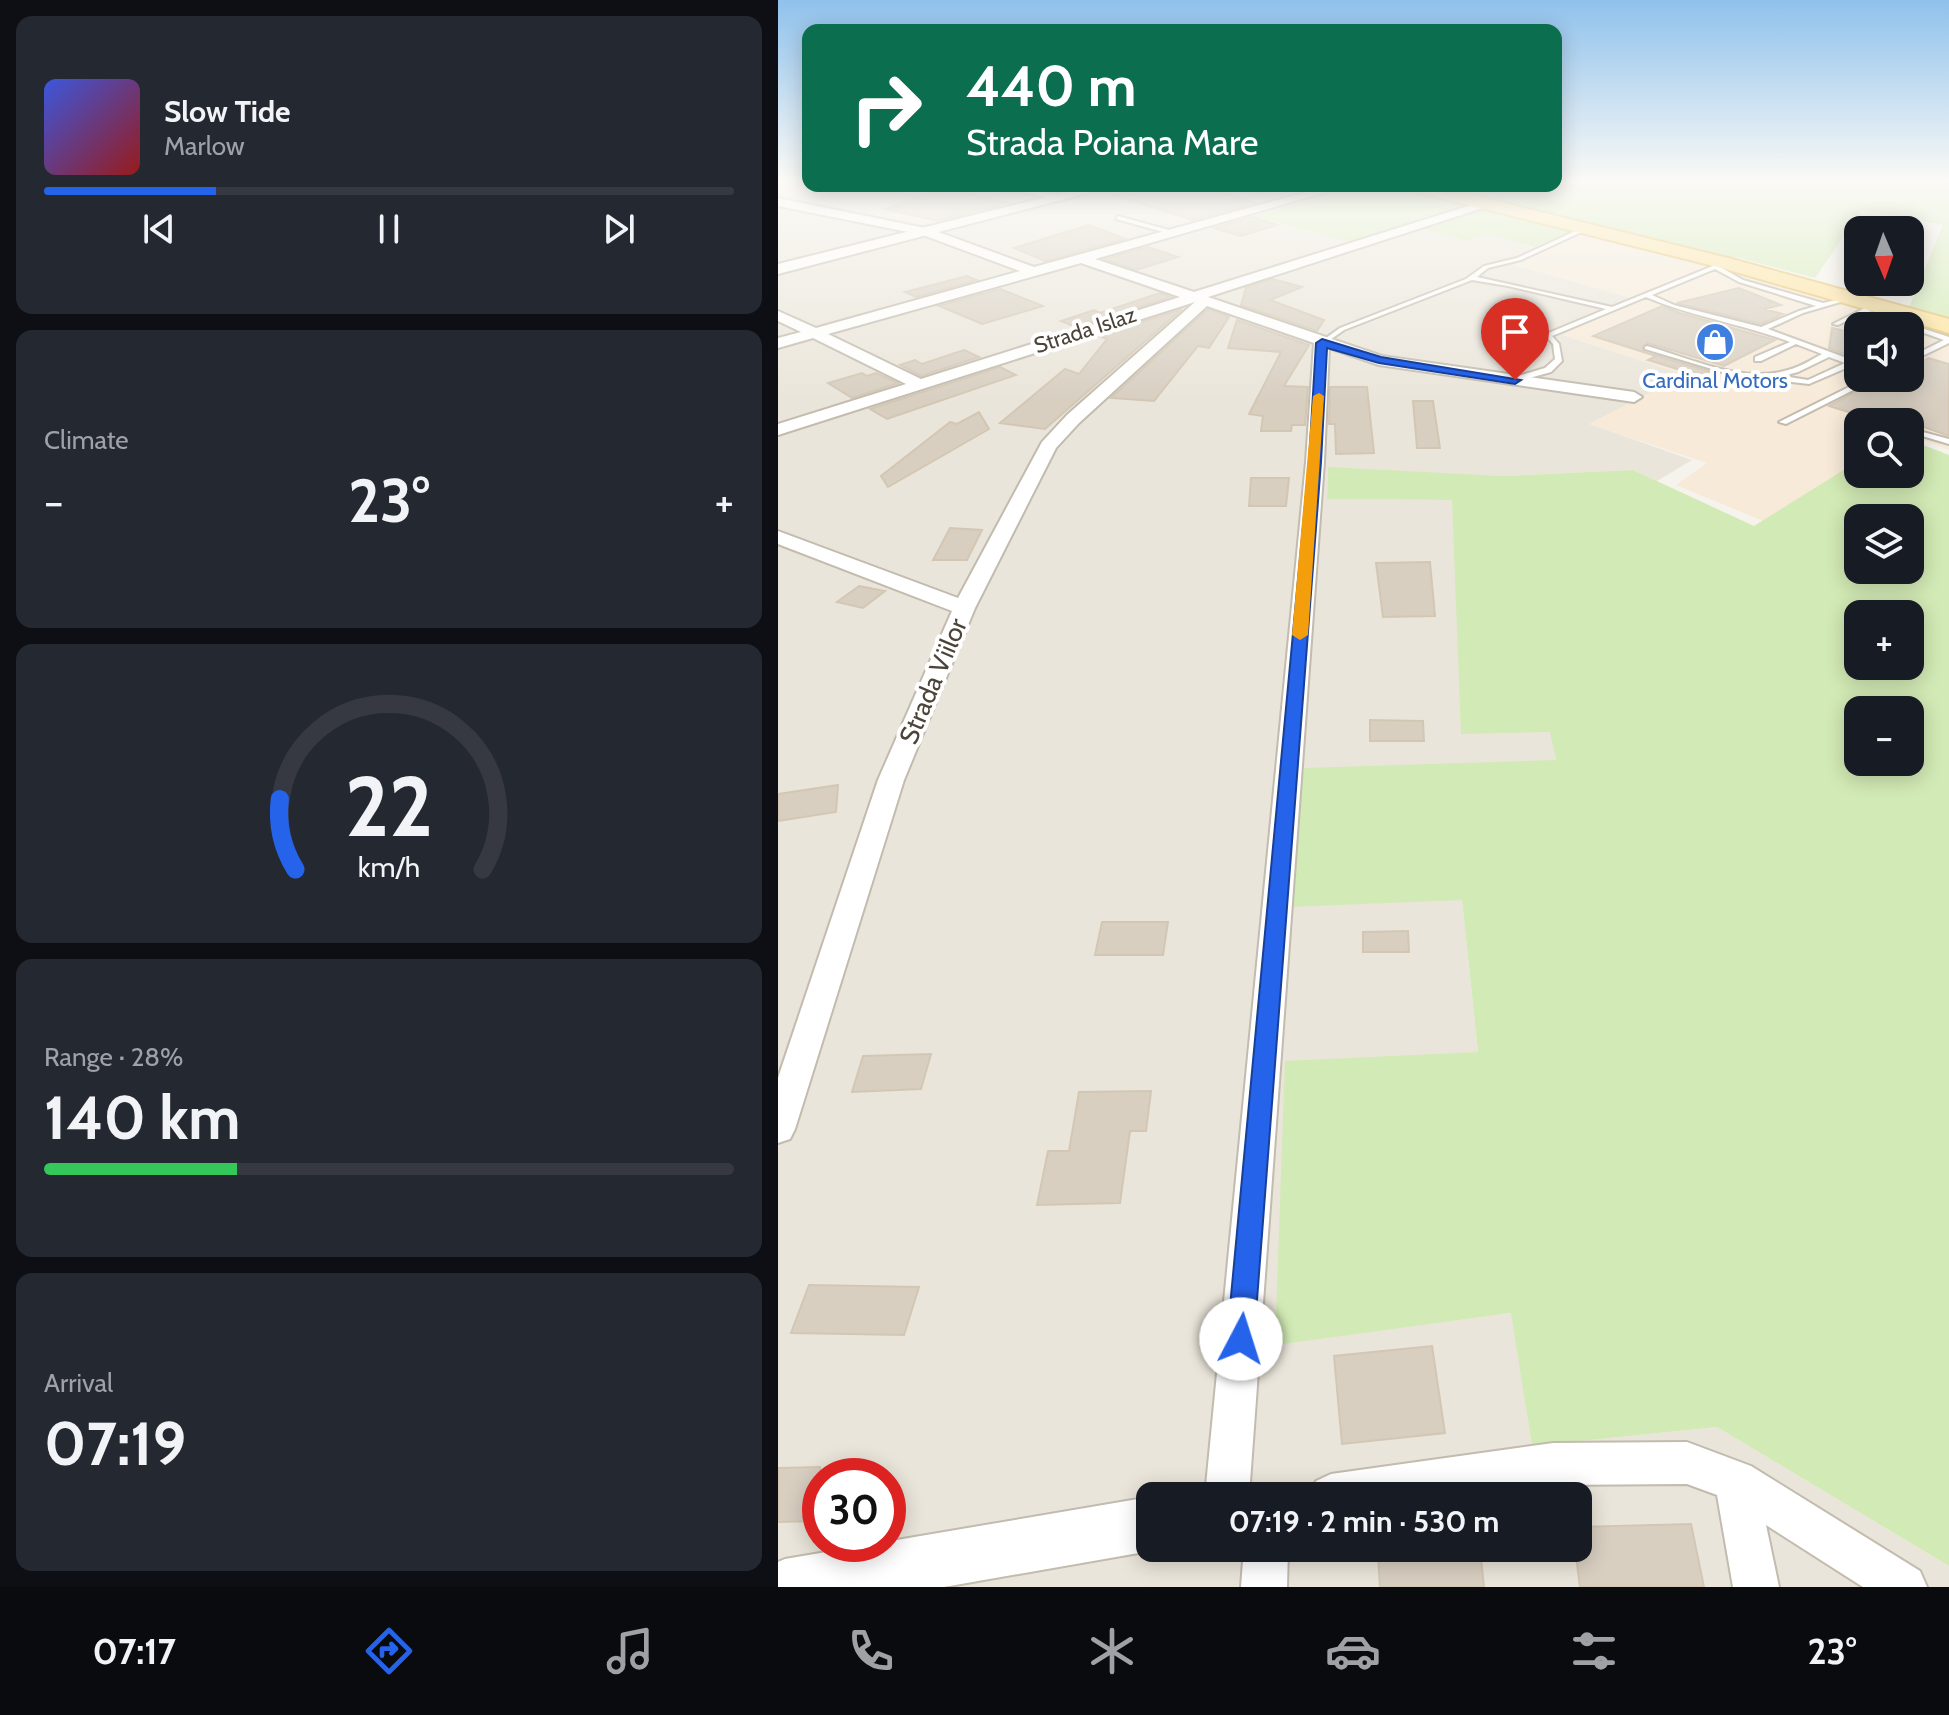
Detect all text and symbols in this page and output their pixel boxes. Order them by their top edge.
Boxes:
text: 440 m [966,52,1136,120]
icon: right [834,56,938,160]
text: Slow Tide [164,93,291,130]
text: Strada Poiana Mare [966,120,1258,164]
text: Marlow [164,130,245,162]
icon: previous [137,207,181,251]
icon: pause [367,207,411,251]
icon: next [597,207,641,251]
north arrow [1844,216,1924,296]
map controls [1844,216,1924,776]
pin [1481,298,1549,380]
street label: Strada Islaz [1031,301,1139,359]
icon: arrive [1493,310,1537,354]
button: sound [1844,312,1924,392]
shop icon: Cardinal Motors [1694,321,1736,363]
place label: Cardinal Motors [1642,367,1788,394]
button: search [1844,408,1924,488]
text: Climate [44,424,129,456]
text: 23° [348,464,430,537]
text: − [44,475,63,528]
text: + [715,475,734,528]
button: layers [1844,504,1924,584]
button: + [1844,600,1924,680]
street label: Strada Viilor [892,613,974,749]
button: − [1844,696,1924,776]
text: 22 [345,755,433,856]
text: km/h [358,849,420,884]
text: Range · 28% [44,1041,183,1073]
text: 140 km [44,1081,241,1154]
position arrow [1199,1297,1283,1381]
text: Arrival [44,1367,113,1399]
text: 07:19 [44,1407,186,1480]
speed limit sign: 30 [802,1458,906,1562]
text: 07:19 · 2 min · 530 m [1229,1503,1499,1540]
icon: directions [361,1623,417,1679]
icon: music [602,1623,658,1679]
icon: phone [843,1623,899,1679]
icon: climate [1084,1623,1140,1679]
icon: car [1325,1623,1381,1679]
icon: filters [1566,1623,1622,1679]
text: 07:17 [93,1629,176,1673]
text: 23° [1808,1629,1856,1673]

